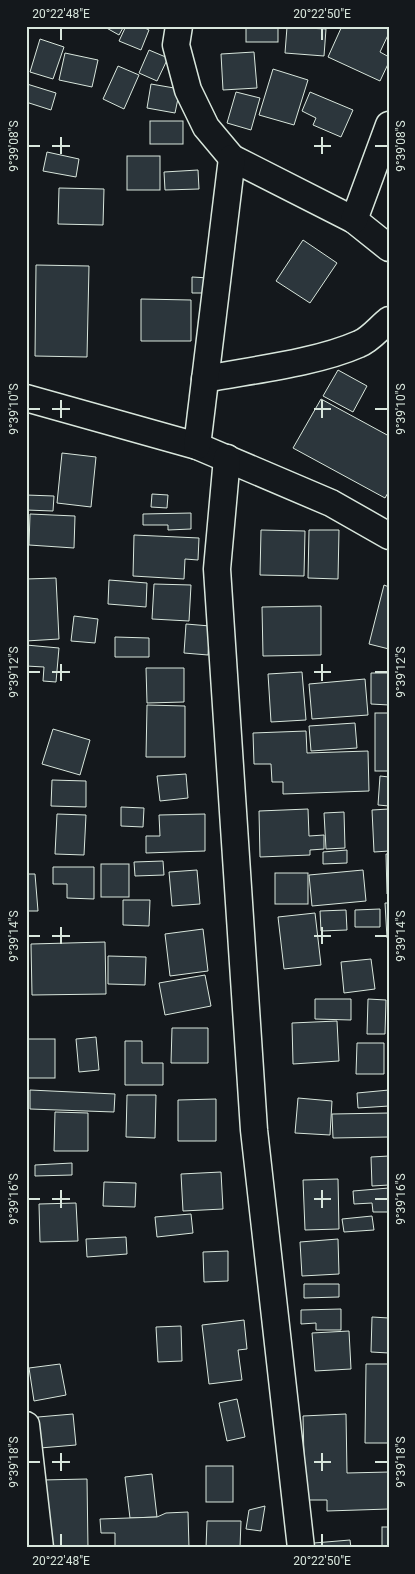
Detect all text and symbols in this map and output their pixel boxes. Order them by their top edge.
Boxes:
text: 20°22'48"E [32,7,90,21]
text: 20°22'50"E [293,7,351,21]
text: 9°39'08"S [7,120,21,172]
text: 9°39'08"S [394,120,408,172]
text: 9°39'10"S [7,383,21,435]
text: 9°39'10"S [394,383,408,435]
text: 9°39'12"S [7,646,21,698]
text: 9°39'12"S [394,646,408,698]
text: 9°39'14"S [7,910,21,962]
text: 9°39'14"S [394,910,408,962]
text: 9°39'16"S [7,1173,21,1225]
text: 9°39'16"S [394,1173,408,1225]
text: 9°39'18"S [7,1436,21,1488]
text: 9°39'18"S [394,1436,408,1488]
text: 20°22'48"E [32,1554,90,1568]
text: 20°22'50"E [293,1554,351,1568]

